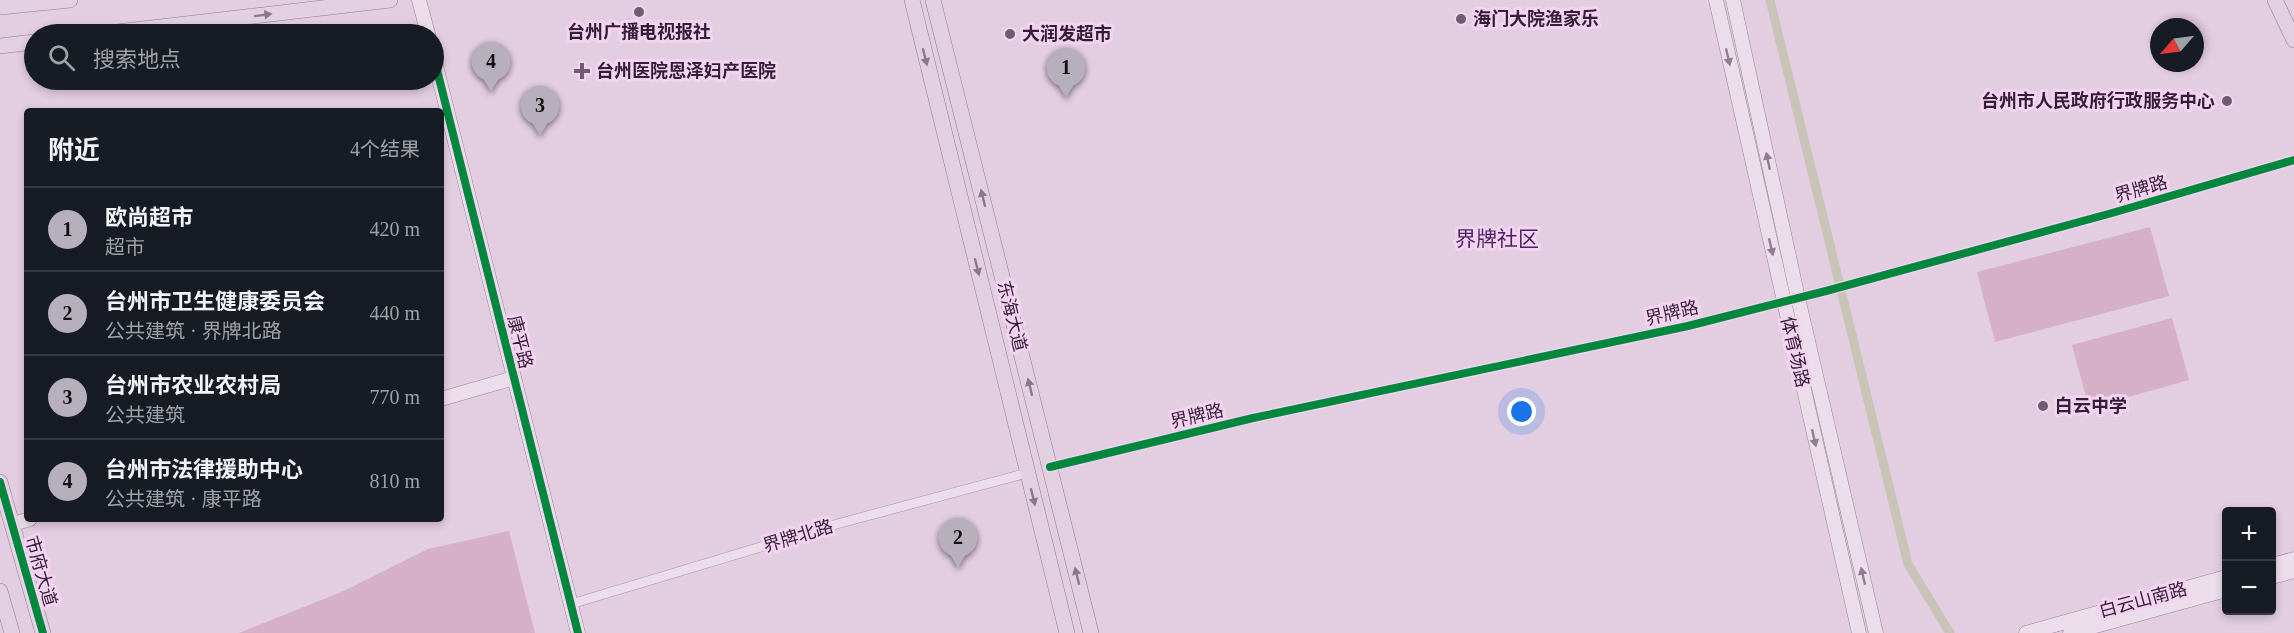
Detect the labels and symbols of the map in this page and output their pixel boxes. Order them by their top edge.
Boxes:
marker: 台州广播电视报社 [632,5,646,19]
place label: 海门大院渔家乐 [1473,9,1599,29]
one-way arrow [253,10,272,20]
marker: 海门大院渔家乐 [1454,12,1468,26]
north arrow [2150,18,2204,72]
place label: 台州广播电视报社 [567,22,711,42]
place label: 大润发超市 [1022,24,1112,44]
marker: 大润发超市 [1003,27,1017,41]
pin: 4 [472,42,510,92]
one-way arrow [921,48,931,66]
pin: 1 [1046,48,1086,98]
one-way arrow [1724,48,1734,66]
place label: 台州医院恩泽妇产医院 [596,61,776,81]
marker: 台州医院恩泽妇产医院 [573,62,591,80]
pin: 3 [520,86,560,136]
place label: 台州市人民政府行政服务中心 [1981,90,2215,111]
marker: 台州市人民政府行政服务中心 [2220,94,2234,108]
one-way arrow [1763,151,1772,170]
street label: 界牌路 [2112,172,2170,206]
one-way arrow [977,189,987,207]
district label: 界牌社区 [1455,227,1539,251]
one-way arrow [1767,238,1776,257]
one-way arrow [972,257,982,276]
street label: 东海大道 [994,279,1030,353]
street label: 界牌路 [1643,297,1701,329]
street label: 康平路 [504,313,536,371]
street label: 体育场路 [1777,315,1813,389]
one-way arrow [1025,378,1035,396]
place label: 白云中学 [2055,396,2127,416]
your location [1507,397,1536,426]
marker: 白云中学 [2036,399,2050,413]
street label: 界牌路 [1168,400,1226,432]
one-way arrow [1810,428,1820,447]
one-way arrow [1028,488,1038,506]
street label: 界牌北路 [761,516,835,556]
pin: 2 [938,518,978,568]
street label: 市府大道 [21,534,61,608]
one-way arrow [1072,567,1082,585]
one-way arrow [1857,567,1867,585]
street label: 白云山南路 [2097,579,2189,621]

